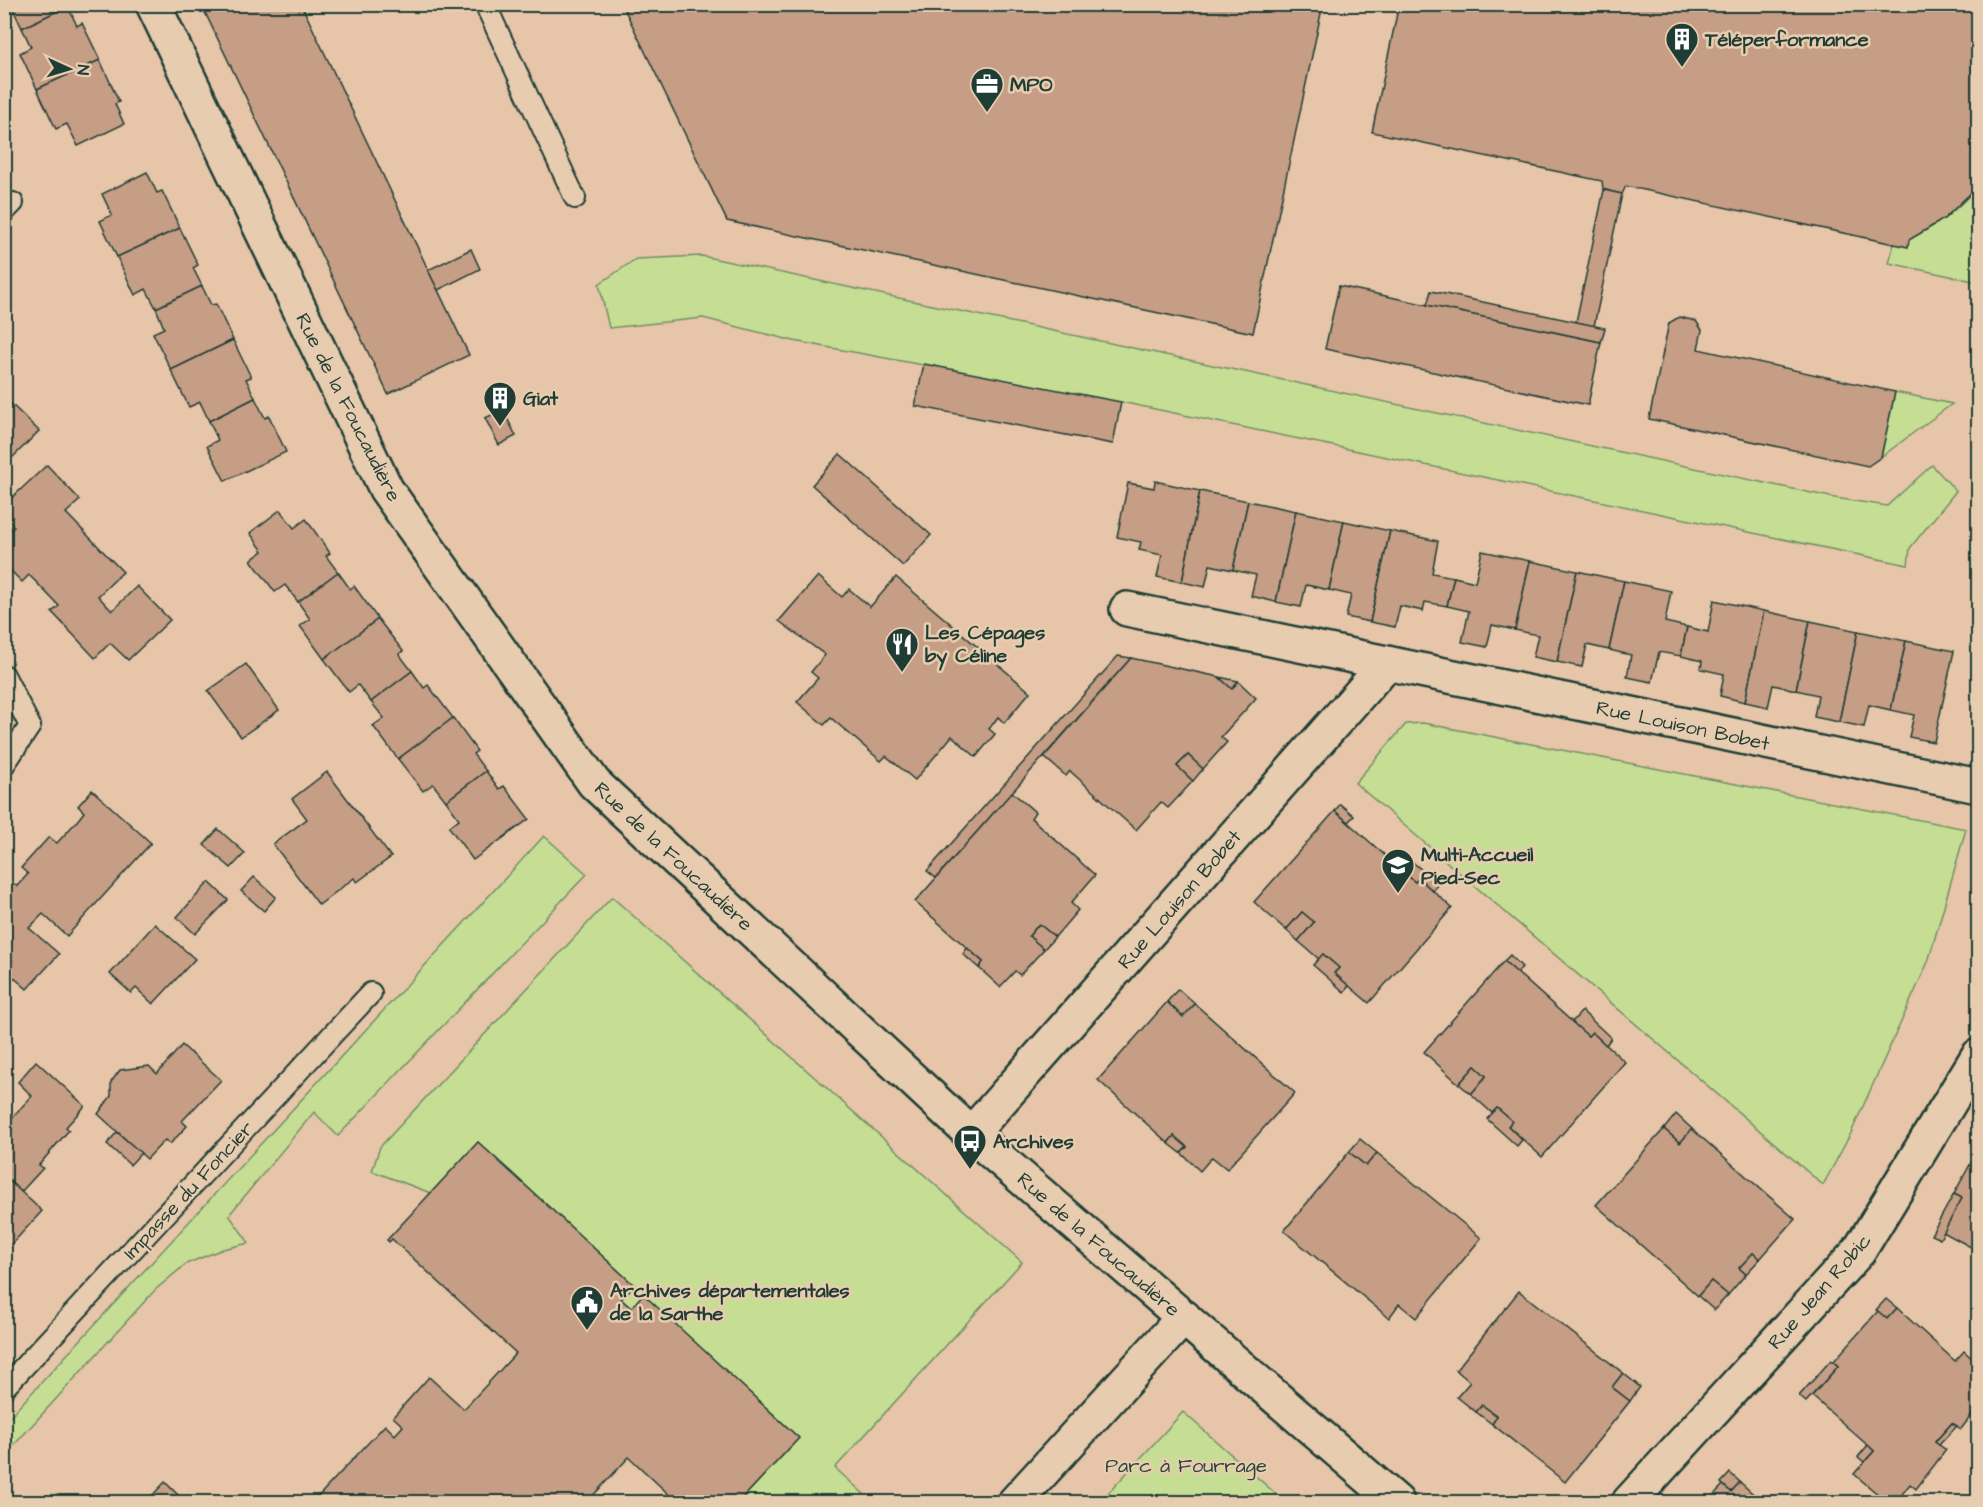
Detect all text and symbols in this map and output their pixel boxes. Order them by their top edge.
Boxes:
building icon: Téléperformance [1664,21,1700,68]
place label: Téléperformance [1704,26,1869,54]
north arrow [39,39,99,99]
text: N [72,64,94,76]
office icon: MPO [969,66,1005,113]
place label: MPO [1010,71,1053,99]
street label: Rue de la Foucaudière [288,308,408,507]
building icon: Giat [482,380,518,427]
place label: Giat [523,385,559,413]
place label: Les Cépages by Céline [925,619,1045,671]
restaurant icon: Les Cépages by Céline [884,626,920,673]
street label: Rue Louison Bobet [1594,694,1772,758]
street label: Rue de la Foucaudière [588,776,759,938]
street label: Rue Louison Bobet [1111,824,1248,975]
place label: Multi-Accueil Pied-Sec [1421,841,1533,892]
school or university icon: Multi-Accueil Pied-Sec [1380,847,1416,894]
street label: Impasse du Foncier [117,1115,260,1266]
bus stop icon: Archives [952,1123,988,1170]
place label: Archives [993,1128,1074,1156]
street label: Rue de la Foucaudière [1011,1166,1186,1324]
street label: Rue Jean Robic [1762,1227,1878,1356]
place label: Archives départementales de la Sarthe [609,1277,850,1328]
public building icon: Archives départementales de la Sarthe [569,1284,605,1331]
park label: Parc à Fourrage [1105,1452,1267,1481]

